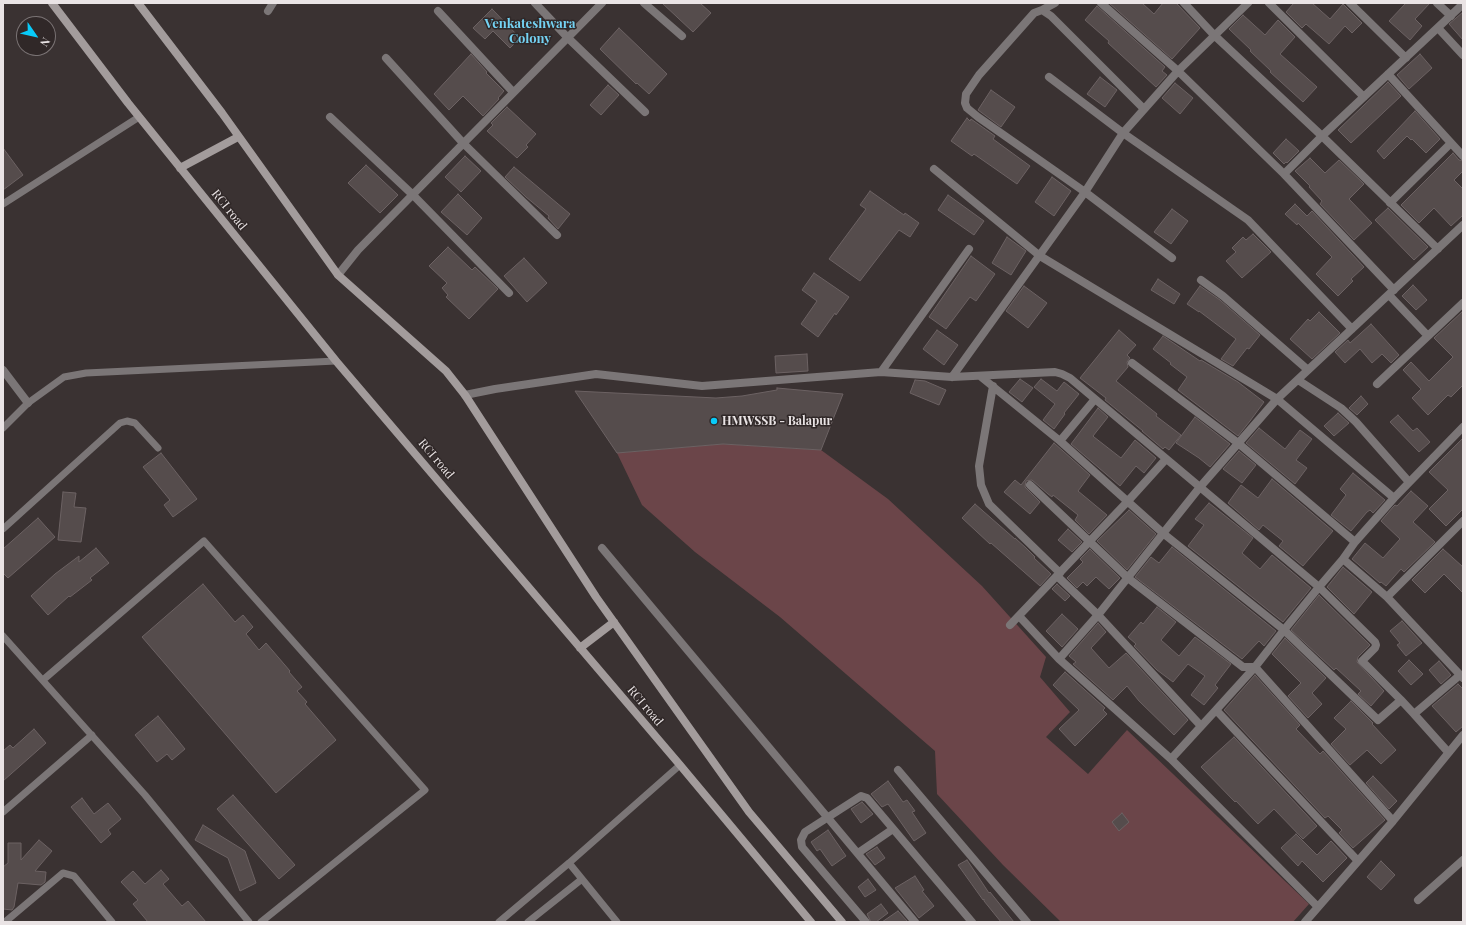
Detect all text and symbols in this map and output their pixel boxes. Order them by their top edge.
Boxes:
north arrow [16,16,56,56]
district label: Venkateshwara Colony [484,16,576,47]
text: N [37,35,54,50]
street label: RCI road [208,187,250,233]
place label: HMWSSB - Balapur [722,414,832,428]
marker: HMWSSB - Balapur [709,416,719,426]
street label: RCI road [415,436,457,482]
street label: RCI road [624,683,666,729]

